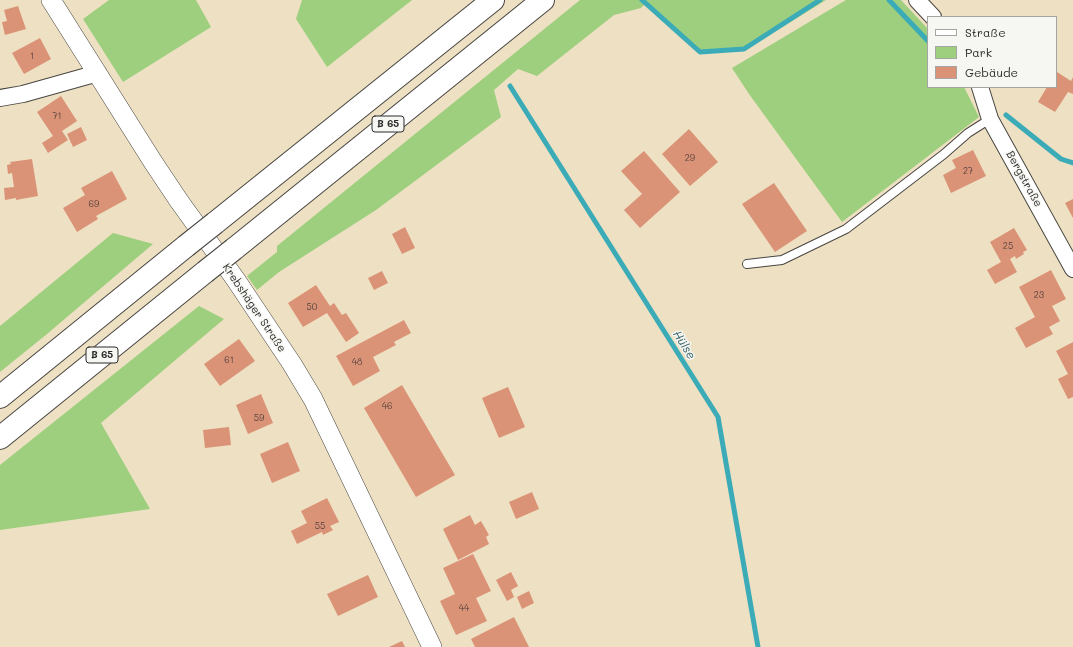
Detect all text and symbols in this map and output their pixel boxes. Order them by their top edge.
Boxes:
legend [927,16,1057,88]
text: Straße [965,24,1006,40]
text: Park [965,44,992,60]
house number: 1 [30,51,34,61]
text: Gebäude [965,64,1018,80]
house number: 71 [52,111,62,121]
road number: B 65 [372,116,404,132]
street label: Bergstraße [1003,149,1045,209]
house number: 29 [685,153,695,163]
house number: 27 [963,166,973,176]
house number: 69 [89,199,99,209]
house number: 25 [1003,241,1013,251]
street label: Krebshäger Straße [219,261,289,355]
house number: 23 [1034,290,1044,300]
house number: 50 [307,302,317,312]
water label: Hülse [670,328,698,362]
road number: B 65 [86,347,118,363]
house number: 61 [224,355,234,365]
house number: 48 [352,357,362,367]
house number: 46 [382,401,392,411]
house number: 59 [254,413,264,423]
house number: 55 [315,521,325,531]
house number: 44 [459,603,469,613]

